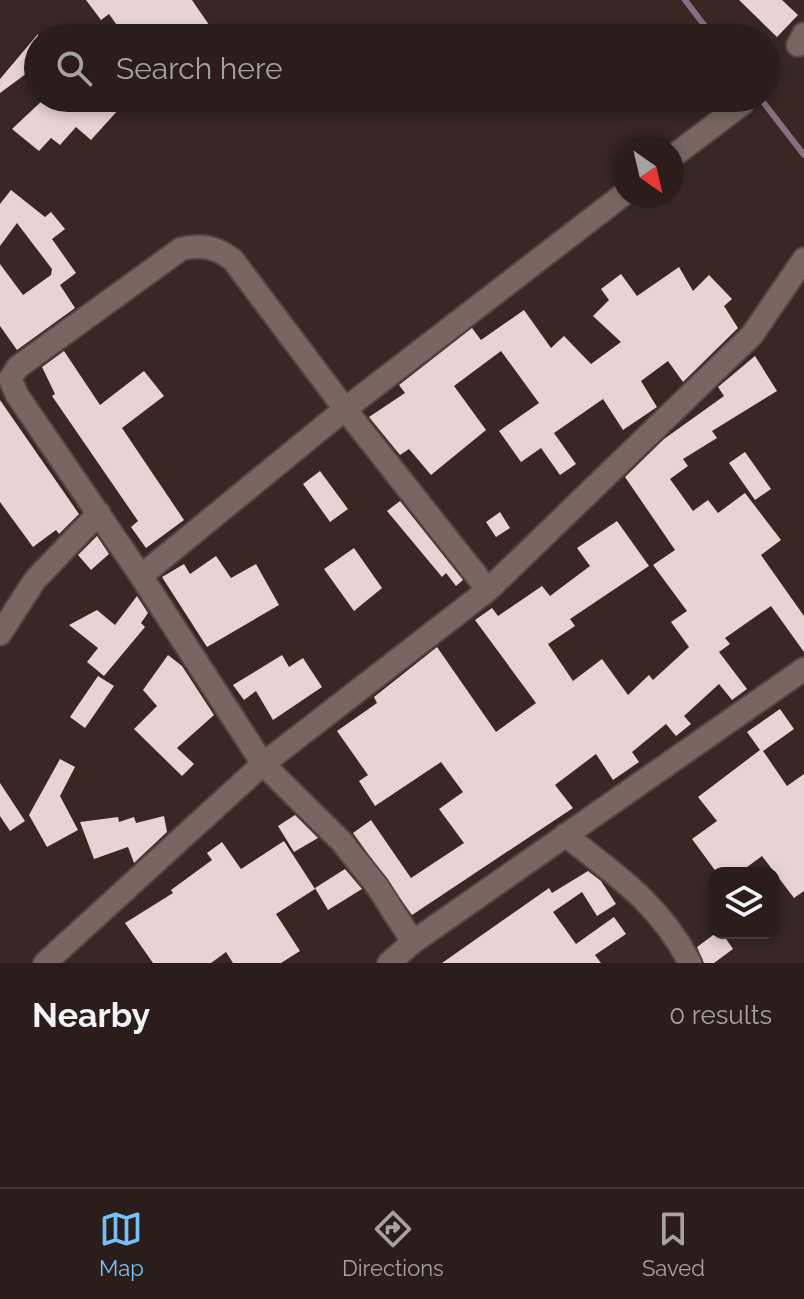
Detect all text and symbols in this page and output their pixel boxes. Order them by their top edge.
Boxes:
search box [24,24,780,112]
icon: search [52,46,96,90]
text: Search here [116,51,283,86]
north arrow [612,136,684,208]
map controls [708,867,780,939]
button: layers [708,867,780,939]
text: Nearby [32,995,150,1035]
text: 0 results [669,1000,772,1030]
tab: Map [99,1207,144,1281]
tab: Directions [342,1207,444,1281]
tab: Saved [642,1207,705,1281]

